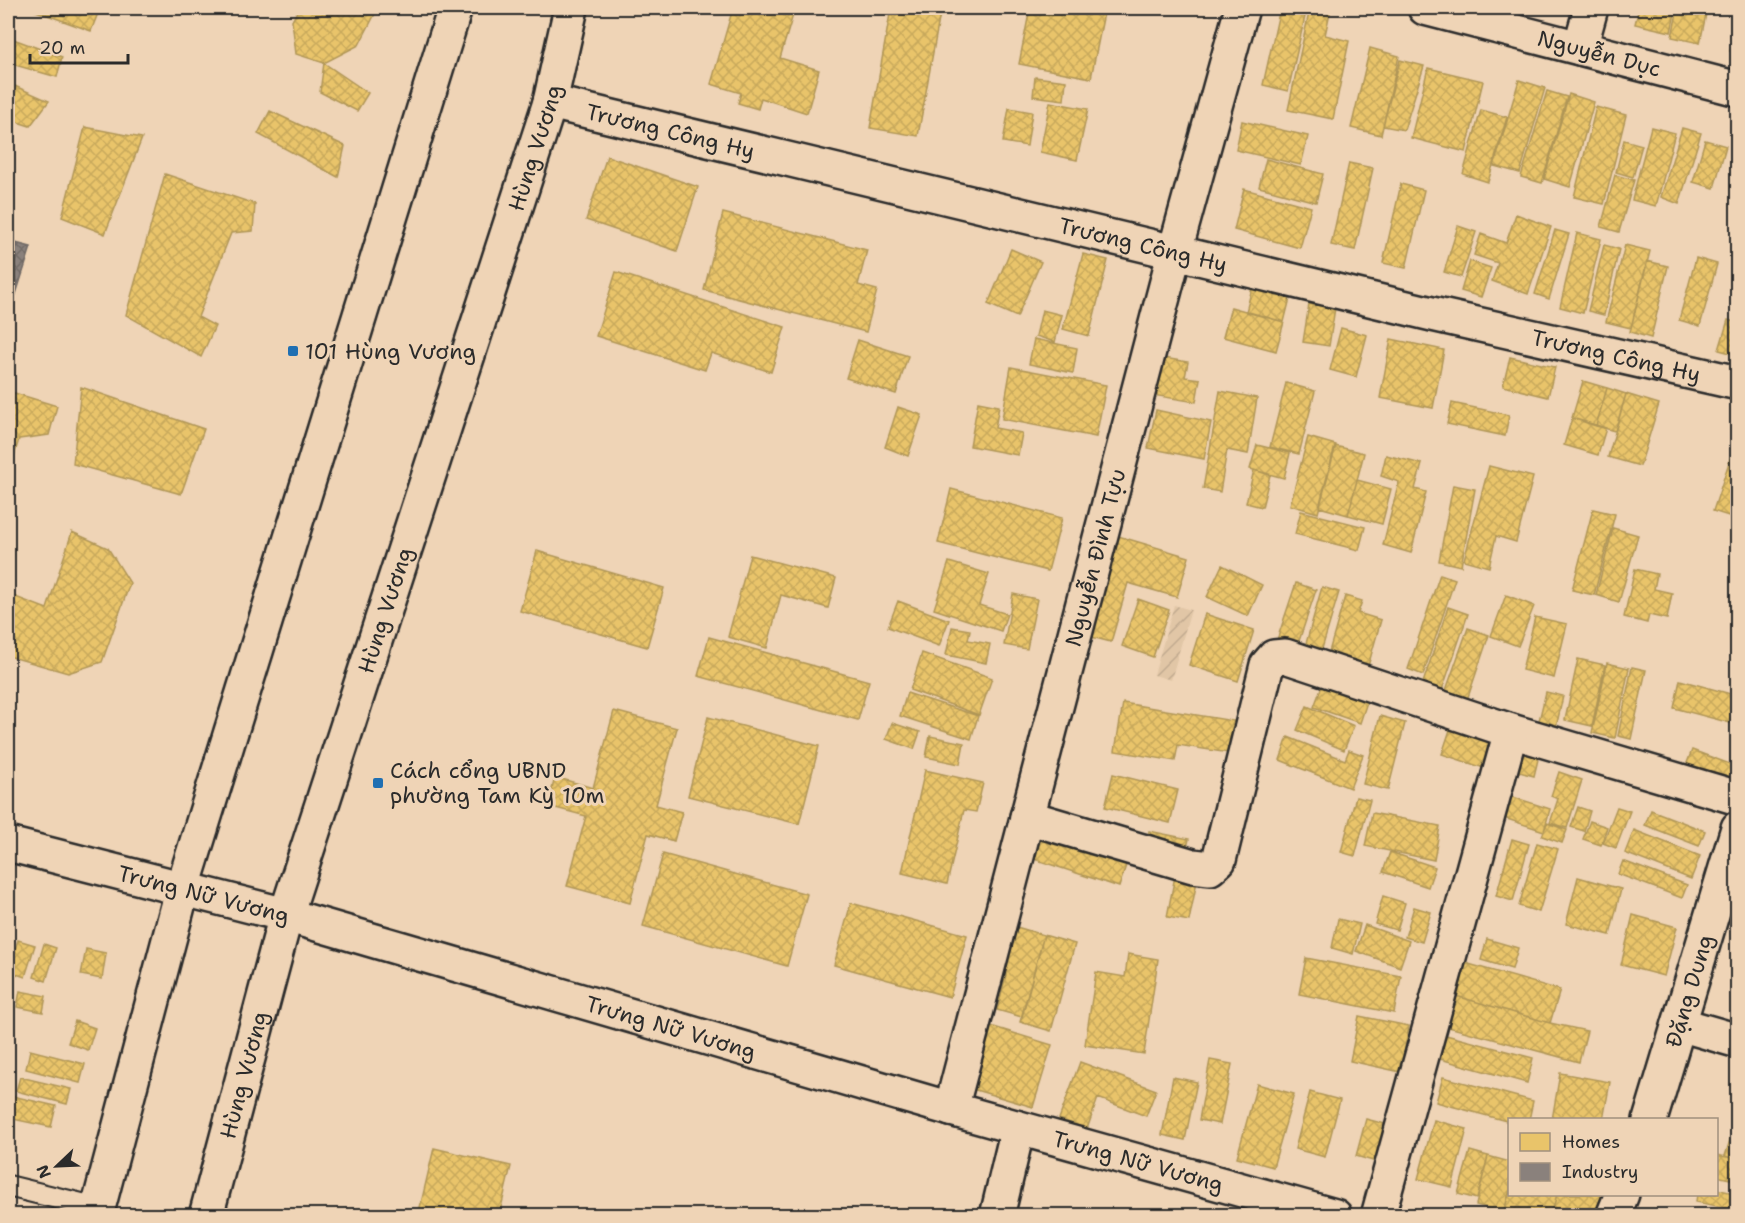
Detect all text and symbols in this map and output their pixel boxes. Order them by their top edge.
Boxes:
street label: Nguyễn Dục [1534,24,1664,83]
scale bar [30,27,128,65]
text: 20 m [39,36,85,60]
street label: Hùng Vương [502,82,568,215]
street label: Trương Công Hy [583,97,758,166]
street label: Trương Công Hy [1056,211,1230,279]
street label: Trương Công Hy [1529,323,1703,389]
place label: 101 Hùng Vương [305,337,476,366]
marker: 101 Hùng Vương [286,344,300,358]
street label: Nguyễn Đình Tựu [1058,466,1133,650]
street label: Hùng Vương [351,543,420,677]
place label: Cách cổng UBND phường Tam Kỳ 10m [390,756,605,810]
marker: Cách cổng UBND phường Tam Kỳ 10m [371,776,385,790]
street label: Trưng Nữ Vương [115,859,292,930]
street label: Đặng Dung [1659,931,1720,1051]
street label: Trưng Nữ Vương [582,989,759,1066]
street label: Hùng Vương [213,1008,275,1142]
legend [1508,1118,1718,1196]
street label: Trưng Nữ Vương [1049,1124,1227,1199]
text: Homes [1562,1130,1620,1154]
north arrow [27,1136,87,1196]
text: Industry [1562,1160,1638,1184]
text: N [32,1162,56,1182]

